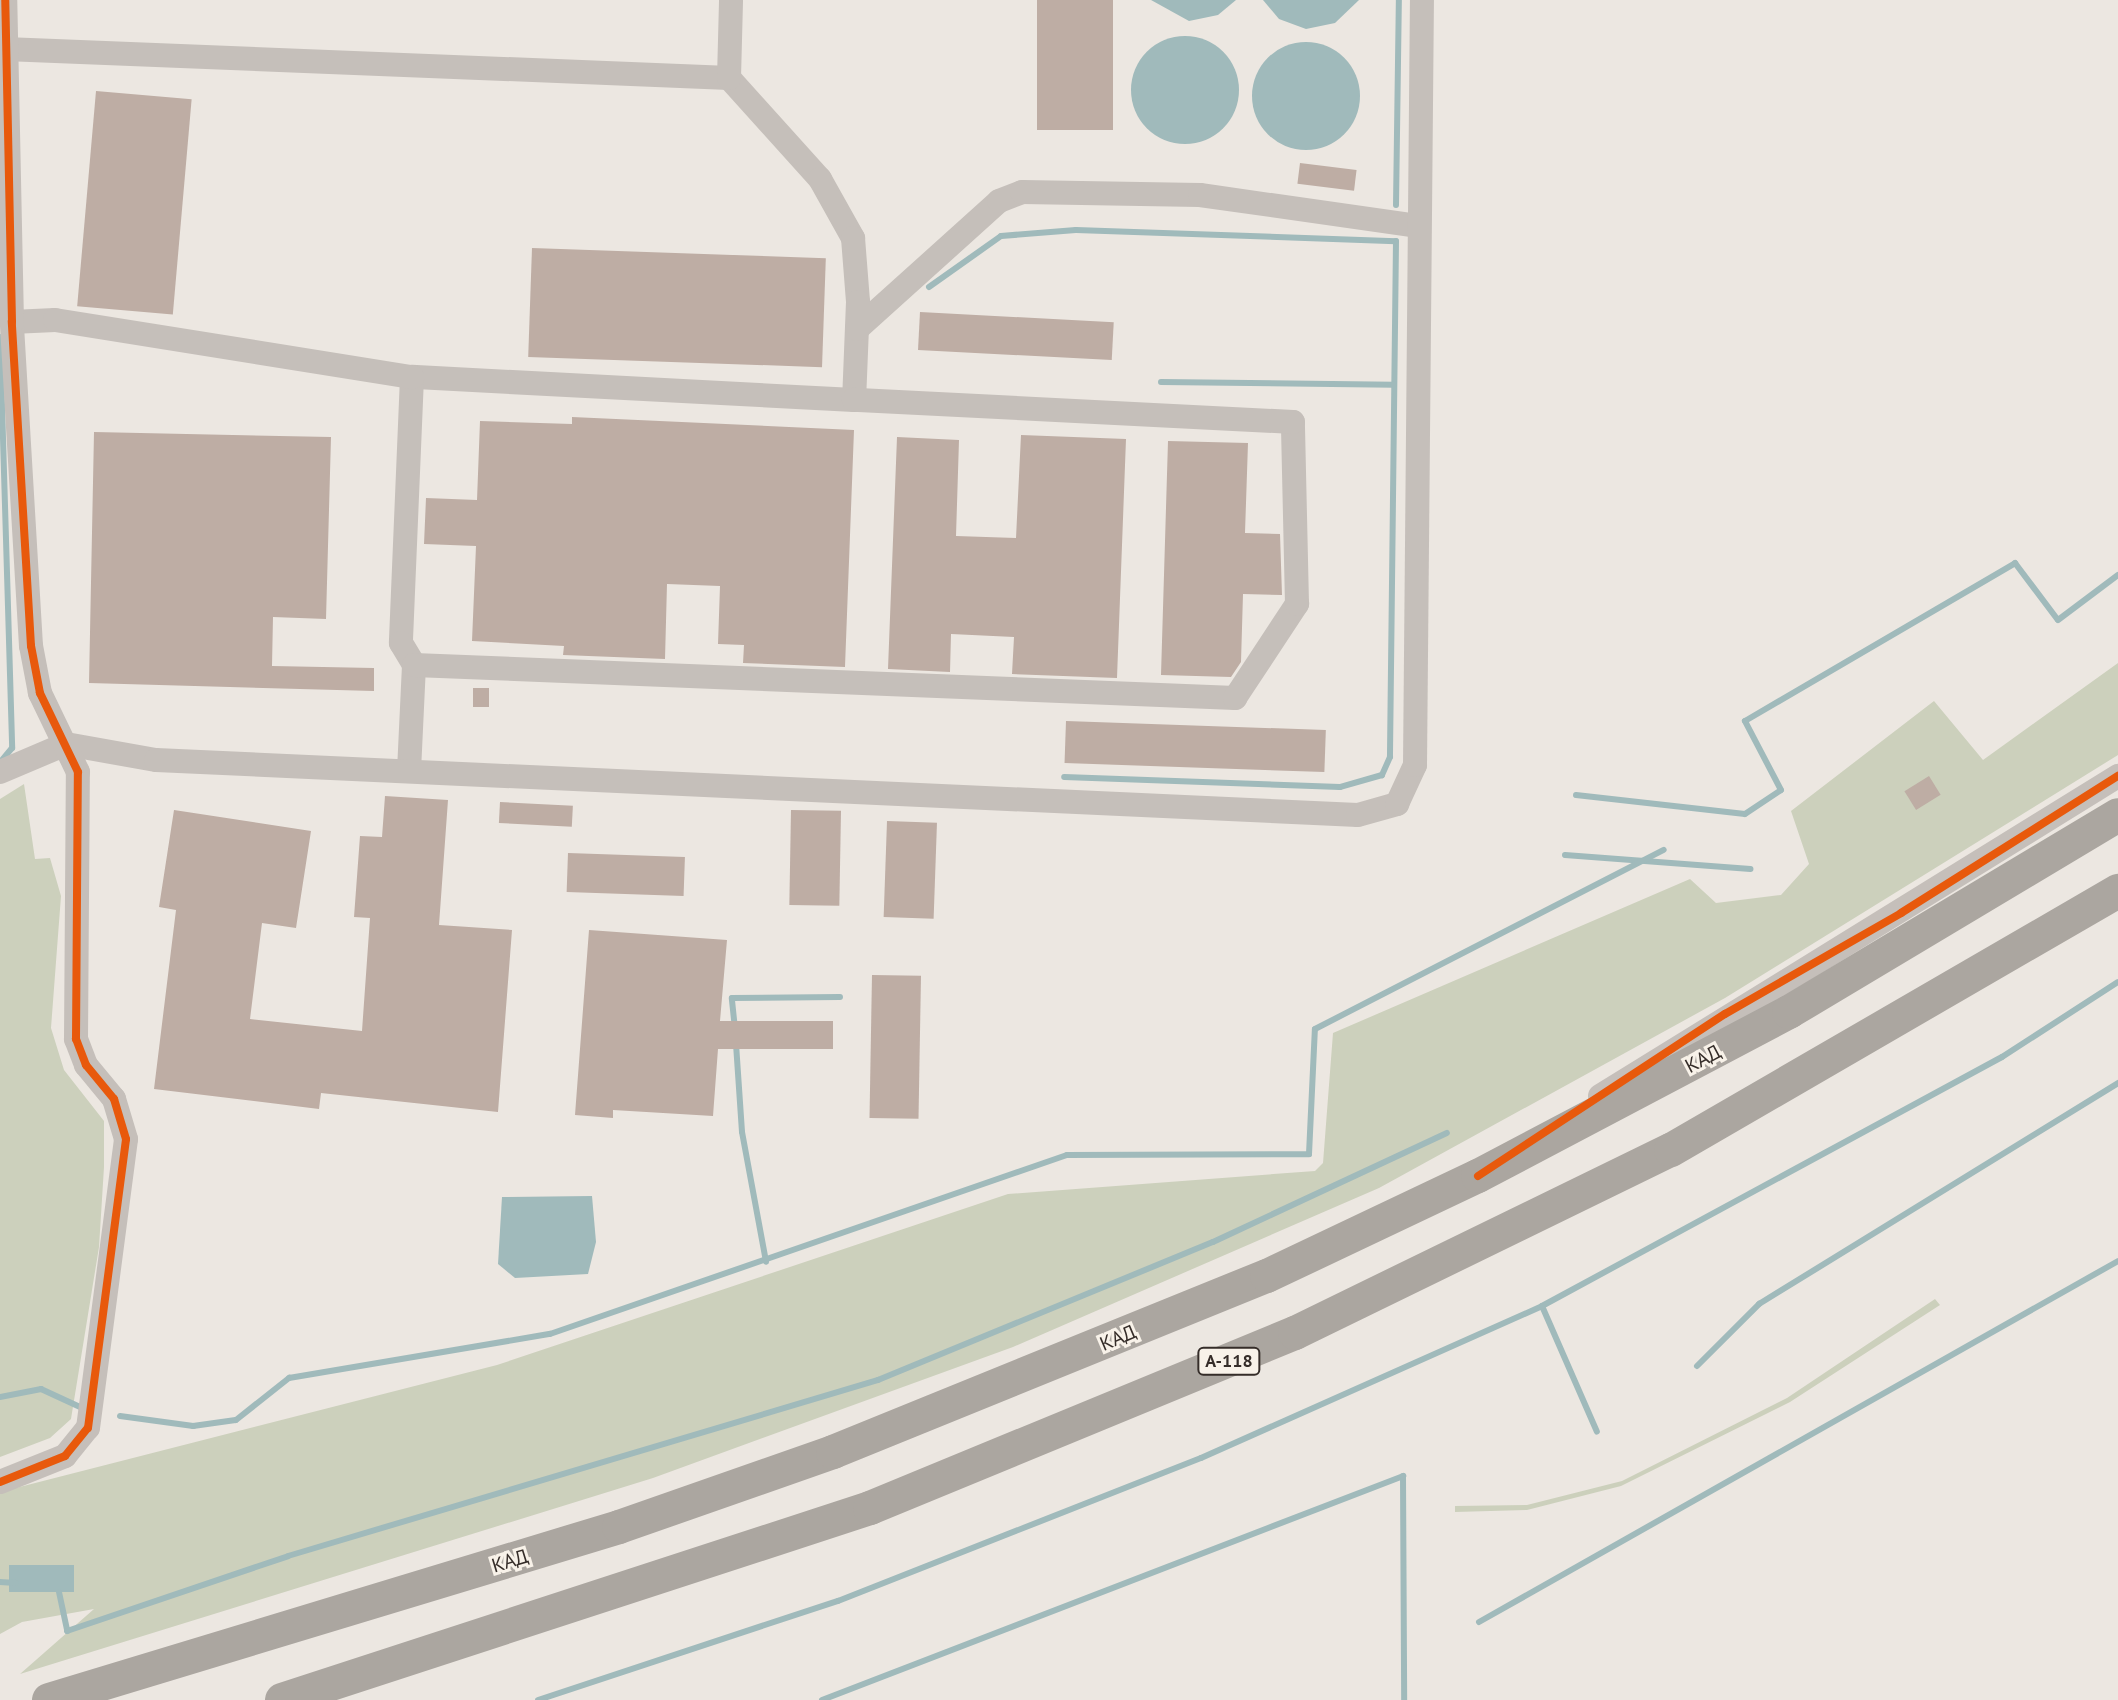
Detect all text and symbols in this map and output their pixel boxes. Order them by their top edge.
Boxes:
street label: КАД [1681,1040,1725,1078]
street label: КАД [1096,1320,1140,1356]
road number: А-118 [1197,1347,1261,1375]
street label: КАД [489,1544,531,1578]

